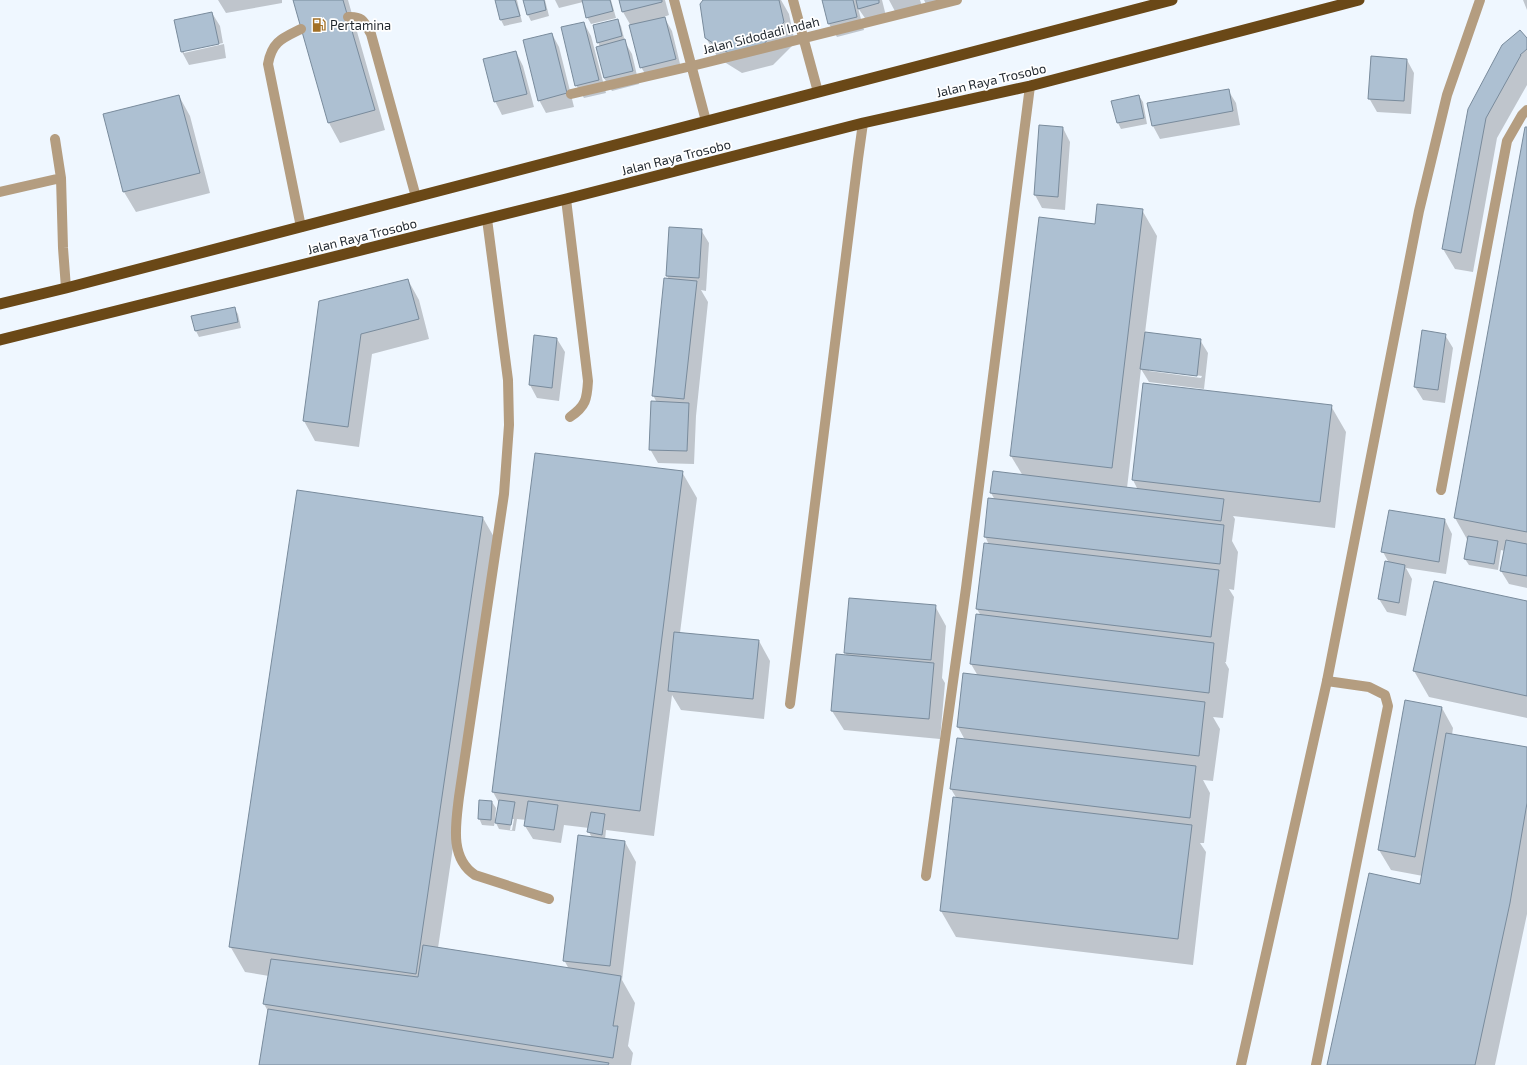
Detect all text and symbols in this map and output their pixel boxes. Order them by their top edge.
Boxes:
street label: Jalan Sidodadi Indah [701,13,821,57]
fuel station icon: Pertamina [311,17,327,33]
place label: Pertamina [330,17,391,33]
street label: Jalan Raya Trosobo [934,60,1048,100]
street label: Jalan Raya Trosobo [620,136,732,178]
street label: Jalan Raya Trosobo [306,215,418,257]

